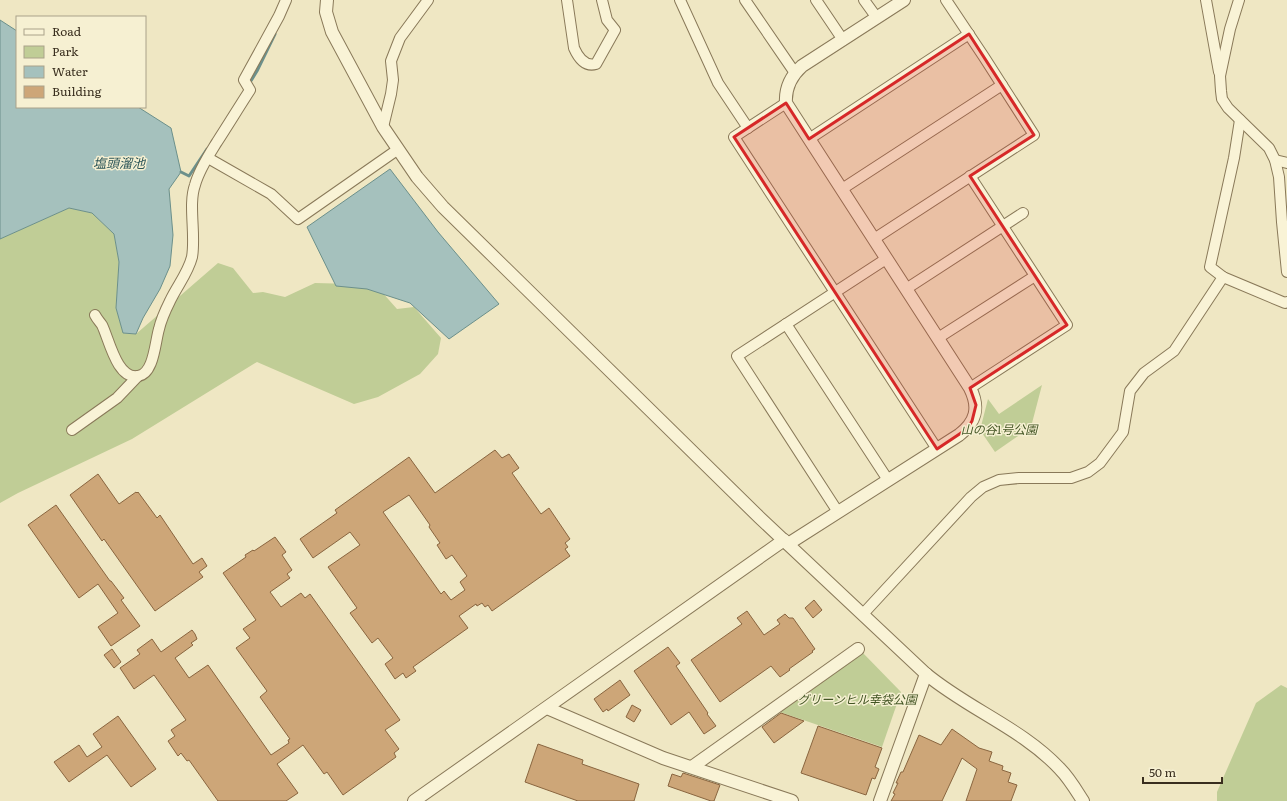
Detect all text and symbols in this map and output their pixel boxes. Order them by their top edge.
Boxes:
legend [16,16,146,108]
text: Road [52,22,82,40]
text: Park [52,42,79,60]
text: Water [52,62,88,80]
text: Building [52,82,102,100]
water label: 塩頭溜池 [93,153,147,172]
park label: 山の谷1号公園 [961,420,1039,438]
park label: グリーンヒル幸袋公園 [797,690,919,708]
scale bar [1143,759,1222,785]
text: 50 m [1149,763,1176,781]

